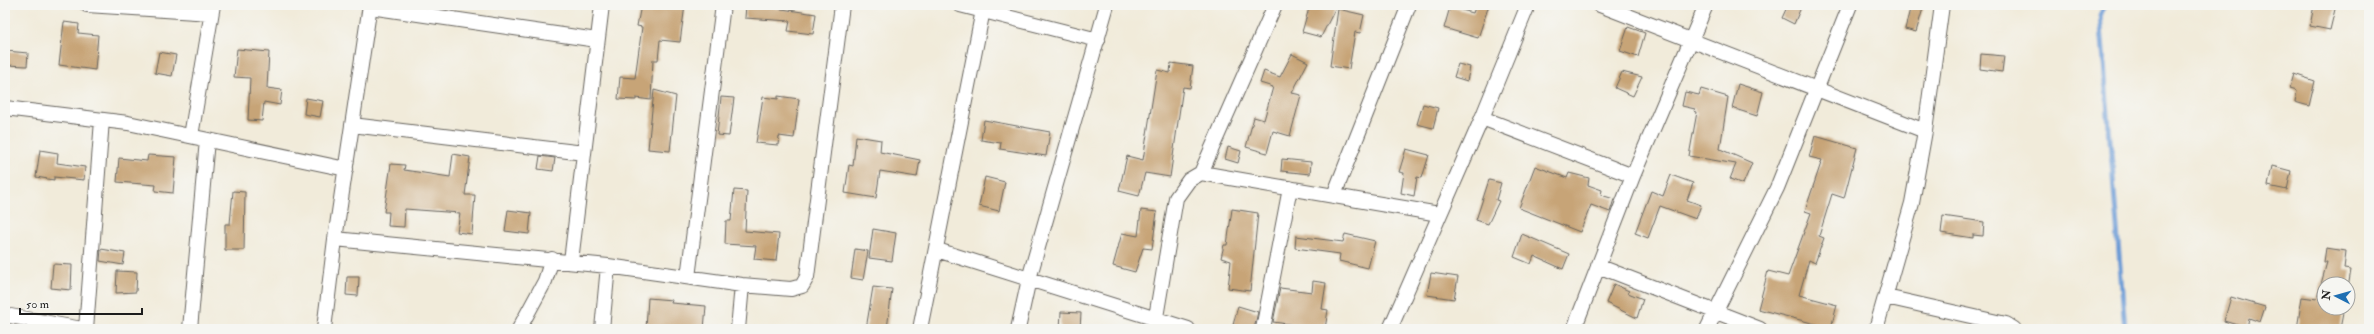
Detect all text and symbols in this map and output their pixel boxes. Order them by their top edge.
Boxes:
north arrow [2316,276,2356,316]
text: N [2319,288,2334,302]
scale bar [20,290,142,316]
text: 50 m [26,297,50,312]

